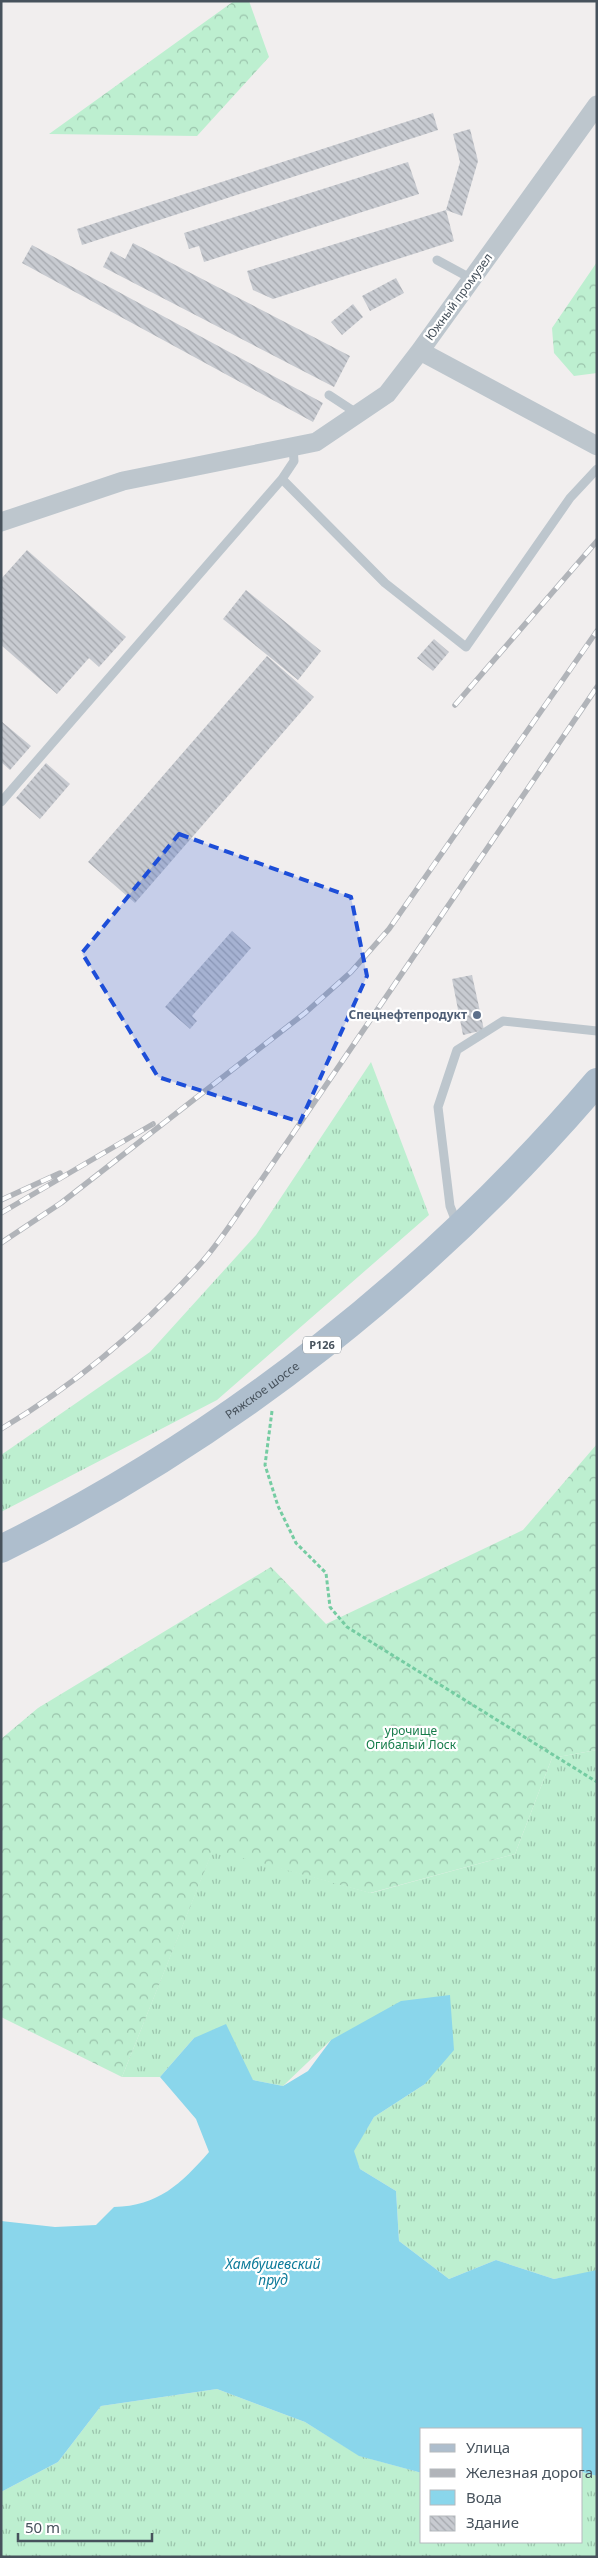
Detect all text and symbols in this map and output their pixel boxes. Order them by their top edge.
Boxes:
street label: Южный промузел [421,249,496,344]
place label: Спецнефтепродукт [349,1006,467,1023]
marker: Спецнефтепродукт [471,1009,483,1021]
road number: Р126 [303,1336,341,1354]
street label: Ряжское шоссе [221,1357,303,1423]
park label: урочище Огибалый Лоск [366,1722,457,1753]
water label: Хамбушевский пруд [224,2254,321,2289]
legend [420,2428,583,2543]
text: Улица [466,2437,510,2457]
text: Железная дорога [466,2462,593,2482]
text: Вода [466,2487,502,2507]
scale bar [18,2510,151,2542]
text: Здание [466,2512,519,2532]
text: 50 m [25,2517,60,2537]

